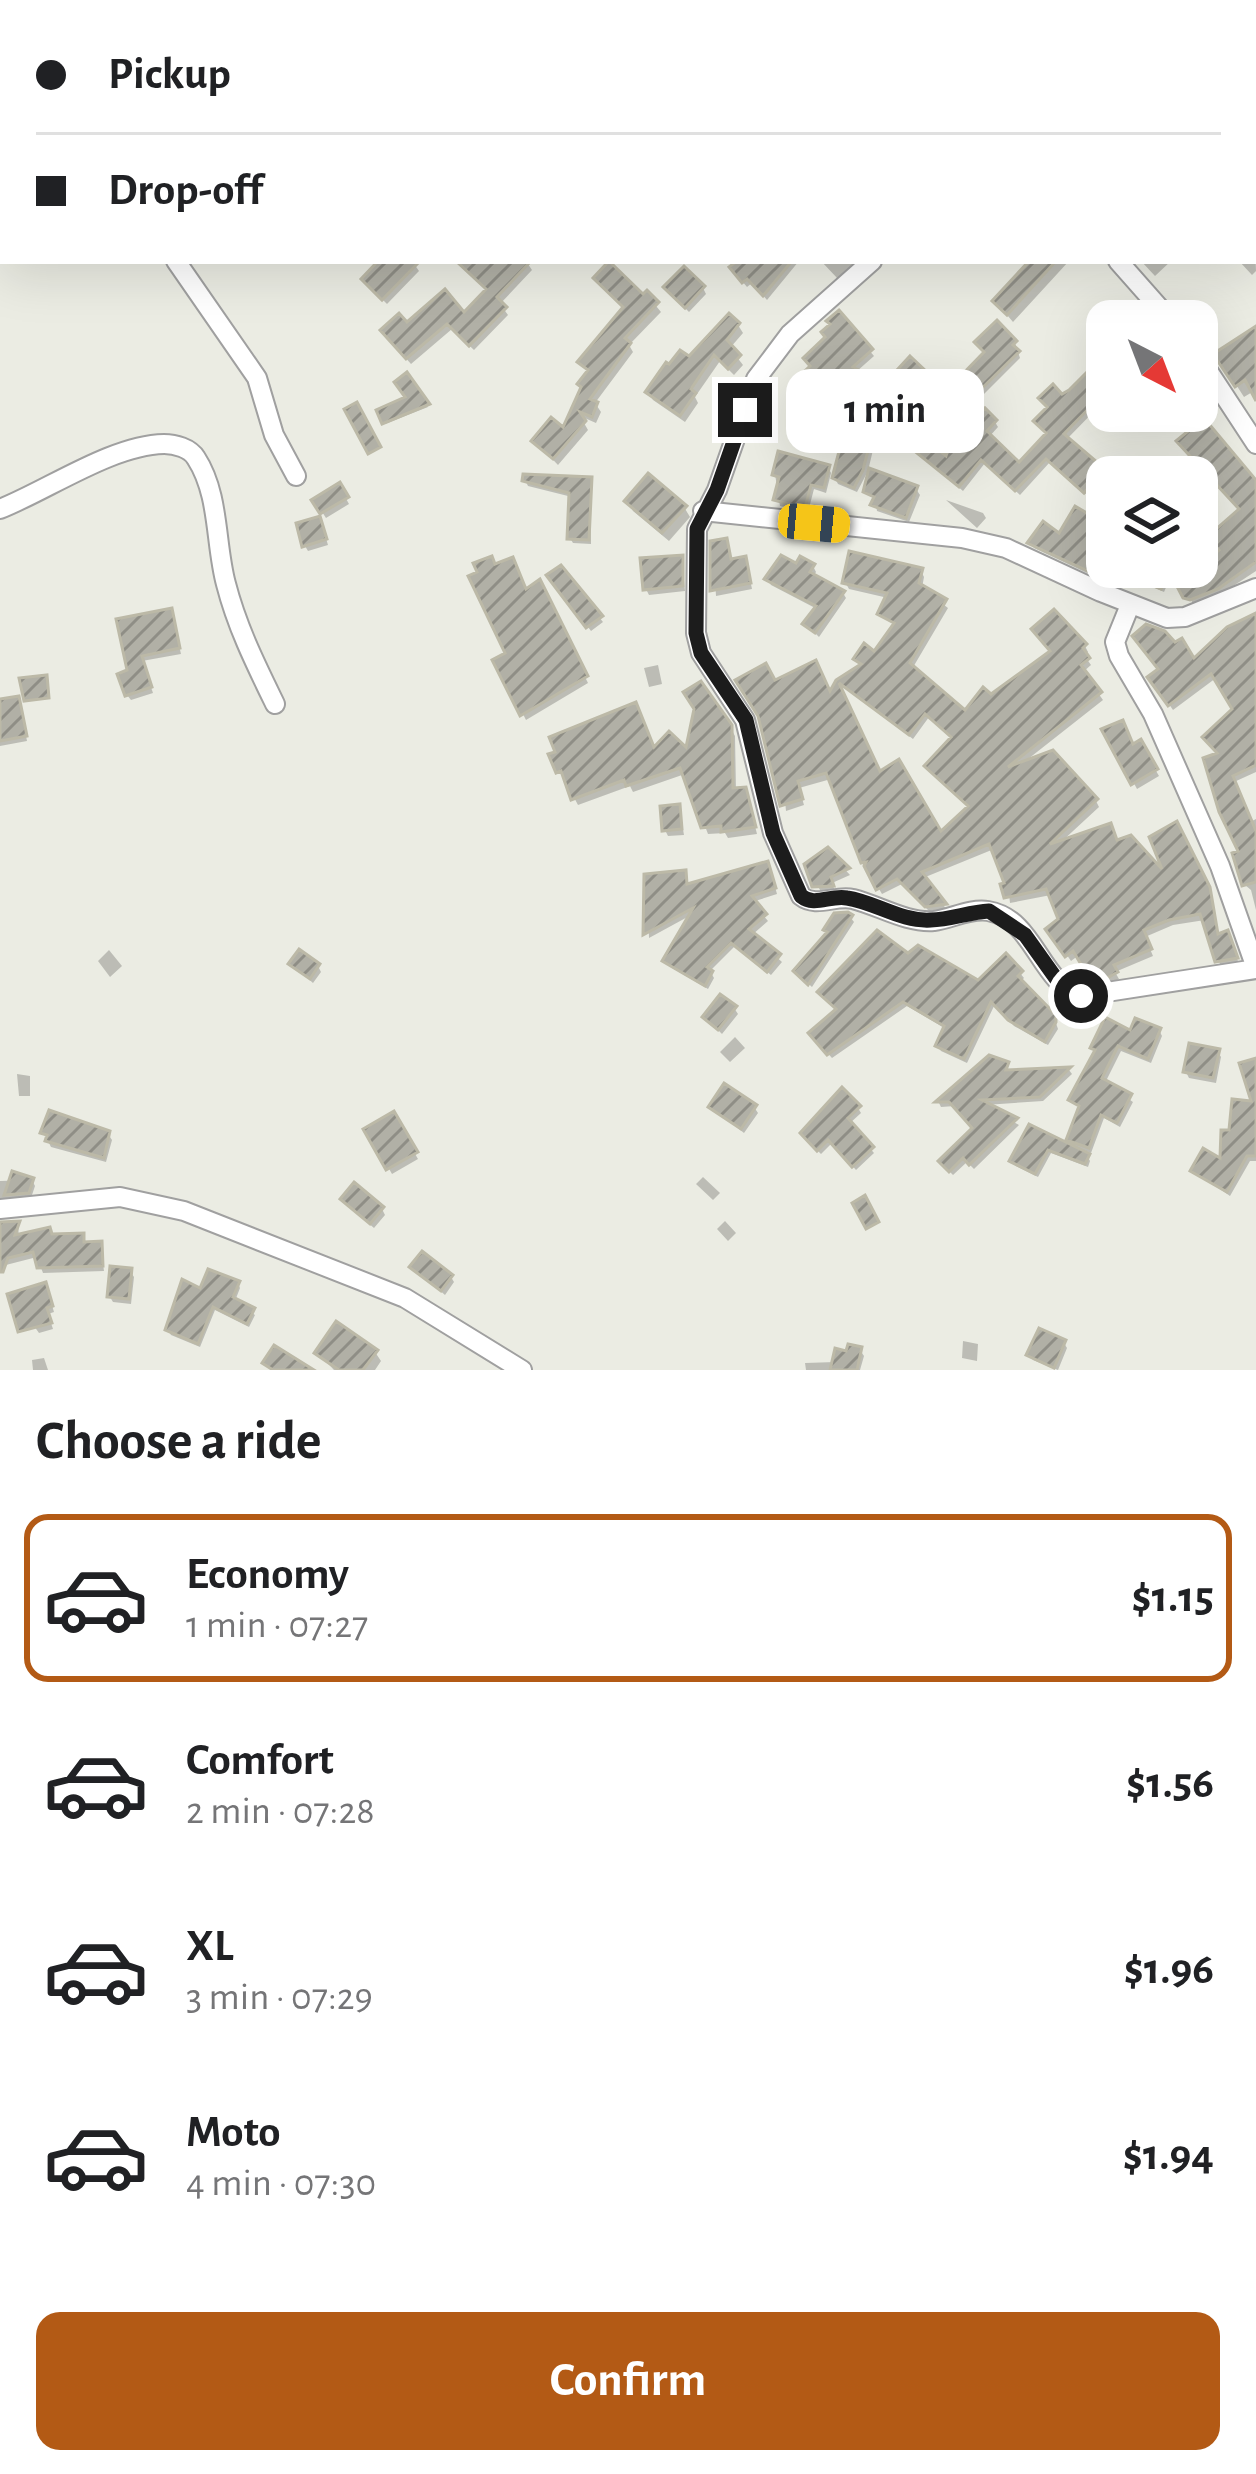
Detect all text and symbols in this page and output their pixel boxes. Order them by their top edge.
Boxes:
text: Pickup [108,52,231,97]
text: Drop-off [108,168,263,213]
north arrow [1086,300,1218,432]
map controls [1086,300,1218,588]
callout: 1 min [787,368,985,452]
route end [718,383,772,437]
text: 1 min [844,391,926,430]
button: layers [1086,456,1218,588]
car [777,502,851,544]
route start [1054,969,1108,1023]
text: Choose a ride [36,1415,322,1469]
icon: car [42,1544,150,1652]
text: Economy [186,1552,349,1597]
text: $1.15 [1132,1575,1214,1620]
text: 1 min · 07:27 [186,1606,368,1645]
icon: car [42,1730,150,1838]
text: Comfort [186,1738,334,1783]
text: $1.56 [1126,1761,1214,1806]
text: 2 min · 07:28 [186,1792,375,1831]
icon: car [42,1916,150,2024]
text: XL [186,1924,234,1969]
text: $1.96 [1124,1947,1214,1992]
text: 3 min · 07:29 [186,1978,373,2017]
icon: car [42,2102,150,2210]
text: Moto [186,2110,281,2155]
text: $1.94 [1123,2133,1214,2178]
text: 4 min · 07:30 [186,2164,376,2203]
button: Confirm [36,2312,1220,2450]

